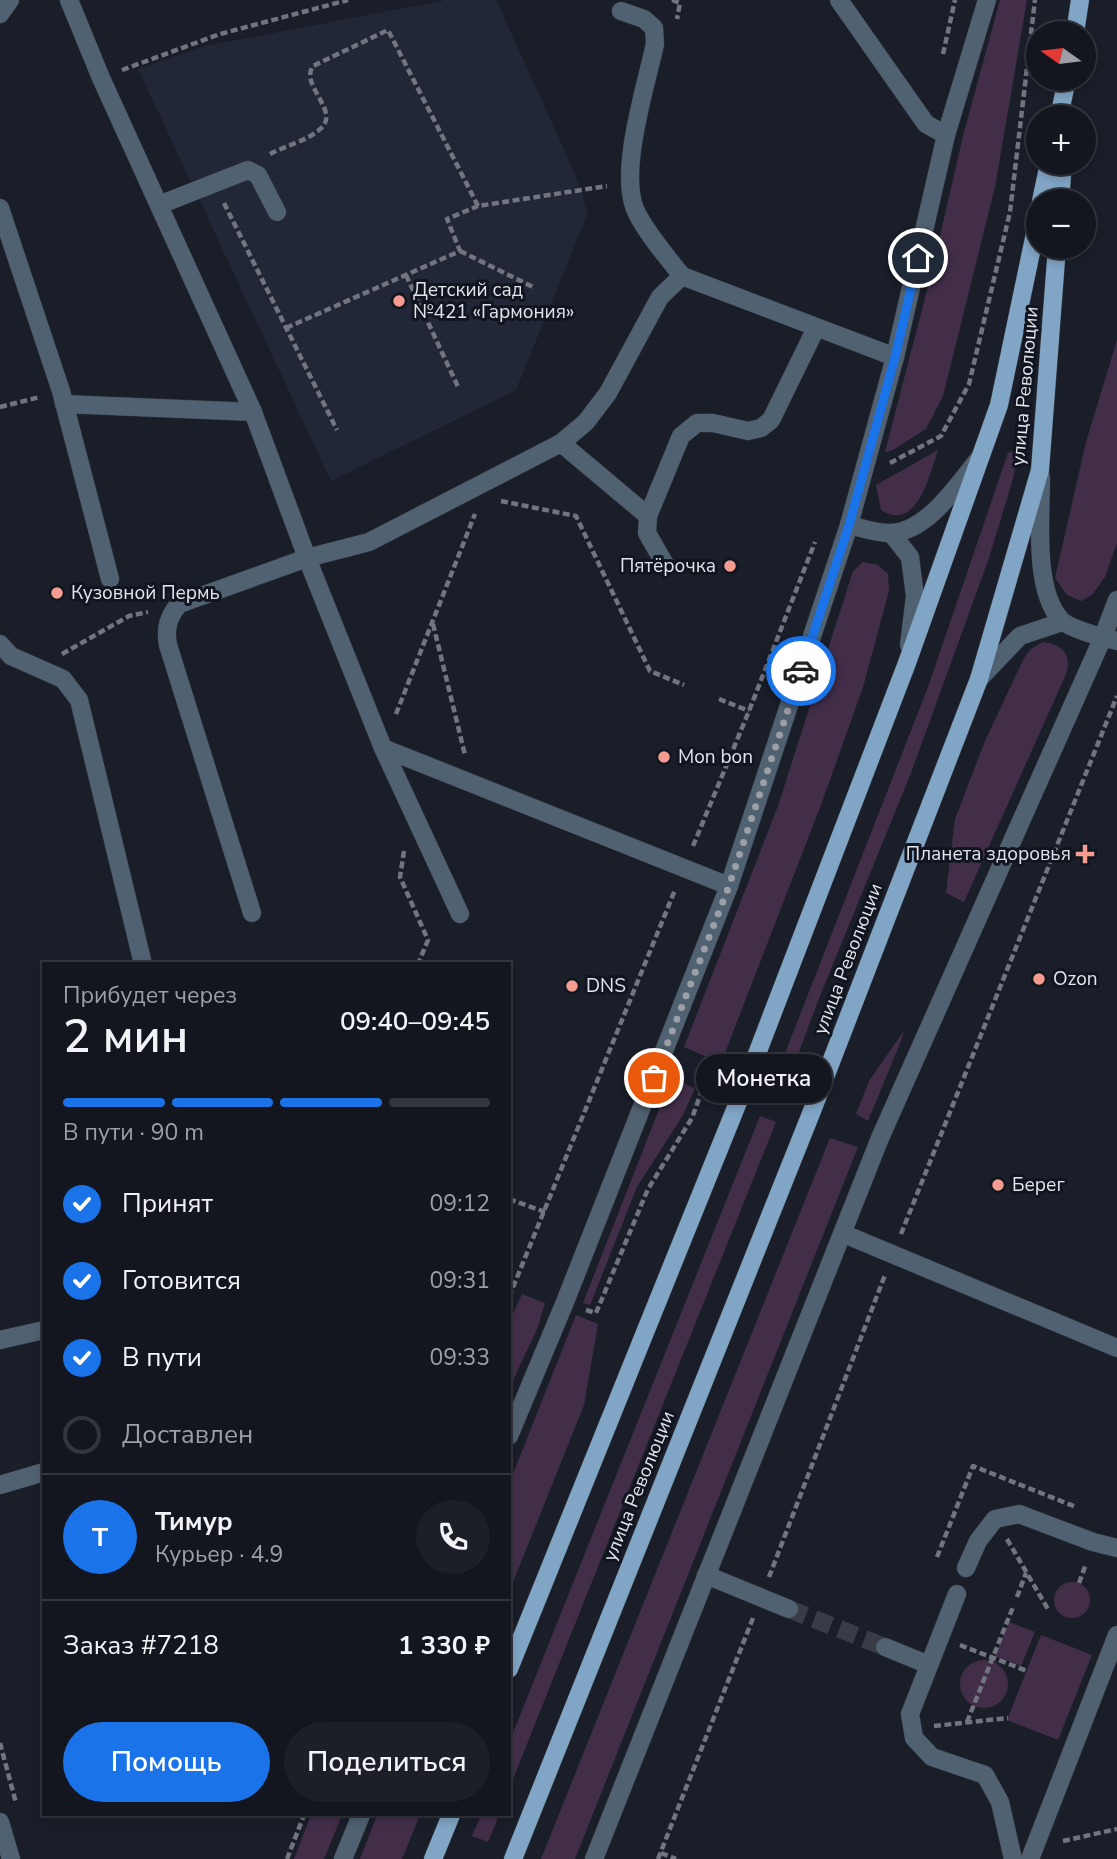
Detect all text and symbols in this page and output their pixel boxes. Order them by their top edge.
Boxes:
north arrow [1026,21,1096,91]
map controls [1026,21,1096,259]
button: + [1026,105,1096,175]
button: − [1026,189,1096,259]
pin [888,228,948,288]
icon: home [899,239,937,277]
place label: Детский сад №421 «Гармония» [413,277,574,325]
marker: Детский сад №421 «Гармония» [391,293,407,309]
street label: улица Революции [1005,305,1045,467]
place label: Пятёрочка [620,553,716,579]
marker: Пятёрочка [722,558,738,574]
place label: Кузовной Пермь [71,580,220,606]
marker: Кузовной Пермь [49,585,65,601]
courier [766,636,836,706]
icon: car [782,652,820,690]
place label: Mon bon [678,744,753,770]
marker: Mon bon [656,749,672,765]
place label: Планета здоровья [906,841,1071,867]
marker: Планета здоровья [1077,846,1093,862]
street label: улица Революции [807,880,889,1038]
place label: Ozon [1053,966,1098,992]
marker: Ozon [1031,971,1047,987]
place label: DNS [586,973,626,999]
marker: DNS [564,978,580,994]
text: Прибудет через [63,980,237,1011]
text: 09:40–09:45 [340,1004,490,1039]
text: 2 мин [63,1005,188,1068]
pin [624,1048,684,1108]
callout: Монетка [696,1054,832,1102]
icon: bag [635,1059,673,1097]
text: Монетка [717,1063,811,1094]
text: В пути · 90 m [63,1117,204,1148]
place label: Берег [1012,1172,1065,1198]
marker: Берег [990,1177,1006,1193]
icon: check [63,1185,101,1223]
text: Принят [122,1186,213,1221]
text: 09:12 [430,1188,490,1219]
icon: check [63,1262,101,1300]
text: Готовится [122,1263,241,1298]
text: 09:31 [430,1265,490,1296]
icon: check [63,1339,101,1377]
text: В пути [122,1340,202,1375]
text: 09:33 [430,1342,490,1373]
street label: улица Революции [597,1407,681,1565]
text: Доставлен [122,1417,253,1452]
button: phone [416,1500,490,1574]
text: Тимур [155,1504,233,1539]
text: Т [92,1520,108,1555]
text: Курьер · 4.9 [155,1539,283,1570]
text: Заказ #7218 [63,1628,219,1663]
text: 1 330 ₽ [398,1628,490,1663]
button: Помощь [63,1722,270,1802]
button: Поделиться [284,1722,490,1802]

